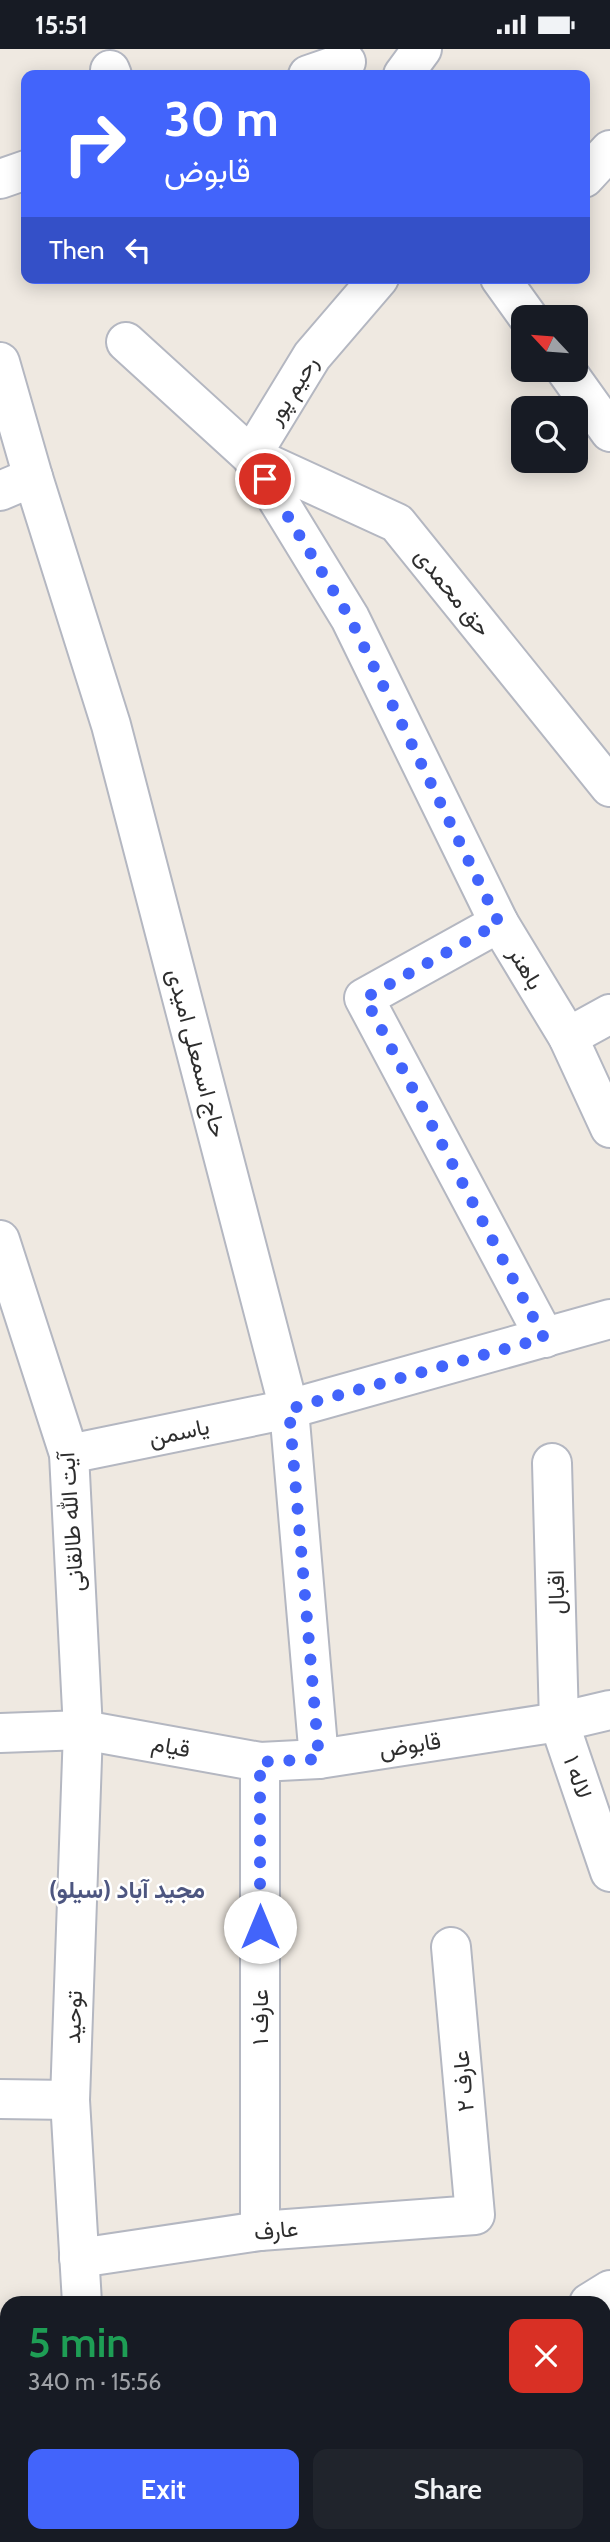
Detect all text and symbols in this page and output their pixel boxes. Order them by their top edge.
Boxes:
text: 15:51 [35,9,88,41]
text: 30 m [164,89,279,148]
icon: right [49,98,140,189]
text: قابوض [164,151,251,190]
icon: left [119,231,157,269]
text: Then [49,234,105,266]
north arrow [511,305,588,381]
map controls [511,305,588,473]
street label: رحیم پور [259,350,326,432]
button: search [511,396,588,473]
pin [235,449,295,509]
icon: arrive [246,460,284,498]
street label: حق محمدی [409,542,497,642]
street label: باهنر [501,940,550,995]
street label: حاج اسمعلی امیدی [159,966,233,1141]
street label: یاسمن [146,1412,212,1452]
street label: آیت الله طالقانی [52,1450,90,1593]
street label: اقبال [542,1569,571,1615]
street label: قابوض [377,1726,443,1765]
street label: قیام [149,1729,192,1764]
street label: لاله ۱ [558,1752,598,1802]
district label: (مجید آباد (سیلو [49,1875,205,1905]
position arrow [223,1890,297,1964]
street label: عارف ۱ [246,1989,275,2045]
street label: توحید [58,1990,89,2044]
street label: عارف ۲ [446,2049,481,2113]
street label: عارف [253,2214,299,2247]
text: 5 min [28,2316,130,2368]
button: close [509,2319,583,2393]
text: 340 m · 15:56 [28,2368,161,2396]
button: Exit [28,2449,299,2529]
button: Share [313,2449,583,2529]

